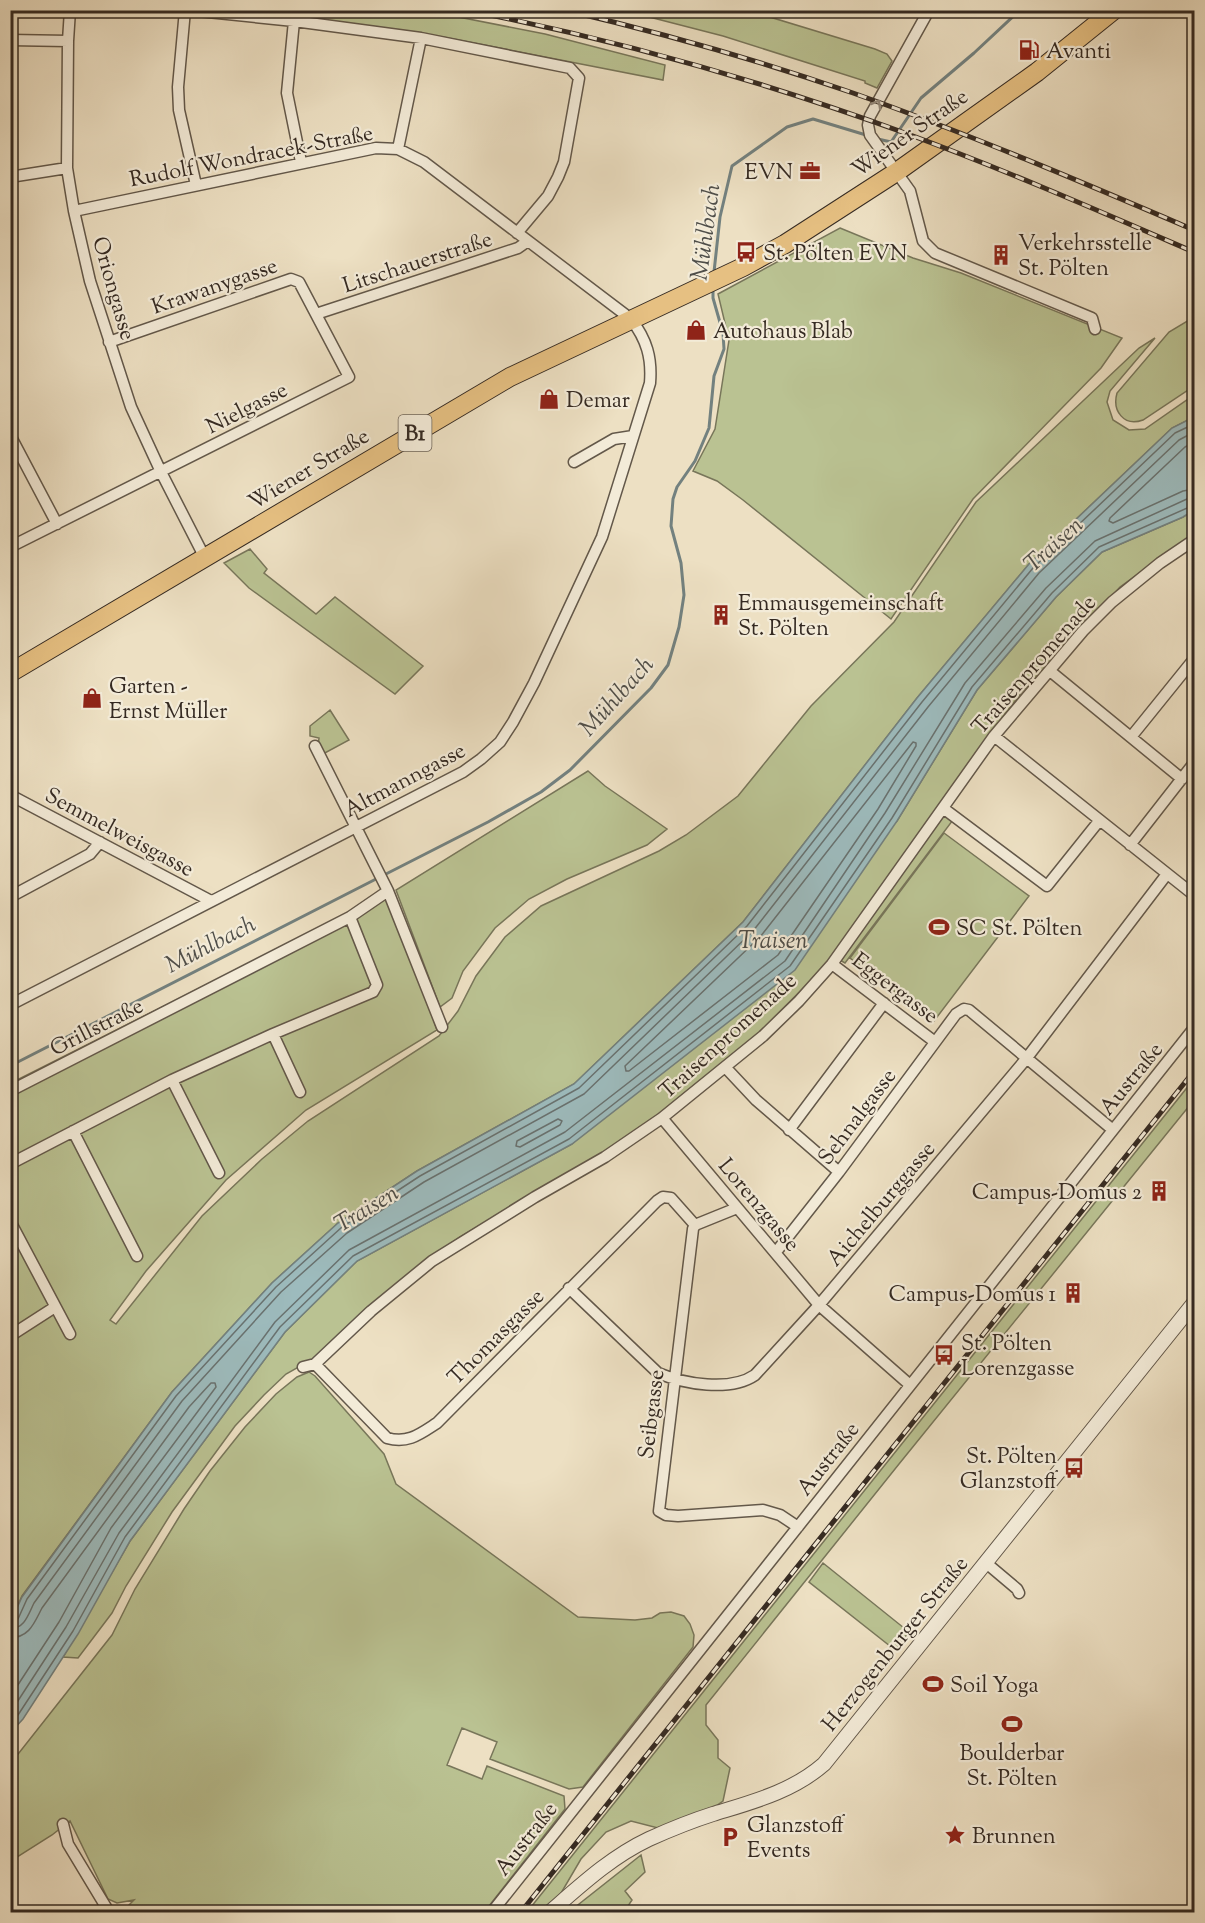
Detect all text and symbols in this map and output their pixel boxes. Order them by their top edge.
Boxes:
place label: Avanti [1046,37,1111,69]
fuel station icon: Avanti [1017,38,1041,62]
street label: Wiener Straße [846,82,976,187]
one-way arrow [870,100,881,110]
street label: Rudolf Wondracek-Straße [127,119,376,197]
place label: EVN [744,158,793,190]
office icon: EVN [798,159,822,183]
water label: Mühlbach [683,181,731,283]
street label: Litschauerstraße [339,225,497,303]
place label: Verkehrsstelle St. Pölten [1018,229,1152,286]
street label: Oriongasse [82,233,142,344]
place label: St. Pölten EVN [763,239,907,271]
bus stop icon: St. Pölten EVN [734,240,758,264]
building icon: Verkehrsstelle St. Pölten [989,243,1013,267]
street label: Krawanygasse [148,251,282,324]
place label: Autohaus Blab [713,317,853,349]
shop icon: Autohaus Blab [684,318,708,342]
street label: Nielgasse [201,375,294,444]
place label: Demar [566,386,630,418]
shop icon: Demar [537,387,561,411]
road number: B1 [398,415,432,451]
street label: Wiener Straße [243,422,376,519]
water label: Traisen [1017,509,1092,582]
place label: Emmausgemeinschaft St. Pölten [738,589,944,646]
street label: Traisenpromenade [965,589,1105,743]
building icon: Emmausgemeinschaft St. Pölten [709,603,733,627]
water label: Mühlbach [572,650,663,745]
place label: Garten - Ernst Müller [109,672,228,729]
shop icon: Garten - Ernst Müller [80,686,104,710]
street label: Altmanngasse [339,736,472,827]
street label: Semmelweisgasse [38,781,199,887]
water label: Mühlbach [160,908,262,983]
place label: SC St. Pölten [956,914,1083,946]
sports icon: SC St. Pölten [927,915,951,939]
water label: Traisen [738,925,808,959]
street label: Eggergasse [844,946,944,1033]
street label: Traisenpromenade [653,966,805,1108]
street label: Grillstraße [45,991,150,1066]
street label: Austraße [1093,1036,1172,1123]
street label: Sehnalgasse [811,1063,905,1173]
street label: Aichelburggasse [820,1135,944,1275]
street label: Lorenzgasse [709,1152,806,1260]
water label: Traisen [328,1177,406,1242]
place label: Campus-Domus 2 [972,1178,1142,1210]
building icon: Campus-Domus 2 [1147,1179,1171,1203]
place label: Campus-Domus 1 [889,1280,1057,1312]
building icon: Campus-Domus 1 [1061,1281,1085,1305]
street label: Thomasgasse [441,1282,553,1394]
place label: St. Pölten Lorenzgasse [961,1329,1075,1386]
bus stop icon: St. Pölten Lorenzgasse [932,1343,956,1367]
street label: Seibgasse [632,1368,674,1461]
street label: Austraße [790,1416,869,1504]
place label: St. Pölten Glanzstoff [960,1442,1059,1499]
bus stop icon: St. Pölten Glanzstoff [1062,1456,1086,1480]
street label: Herzogenburger Straße [815,1550,977,1739]
place label: Soil Yoga [950,1671,1039,1703]
sports icon: Soil Yoga [921,1672,945,1696]
sports icon: Boulderbar St. Pölten [1000,1712,1024,1736]
place label: Boulderbar St. Pölten [959,1739,1065,1796]
street label: Austraße [488,1796,567,1884]
place label: Glanzstoff Events [747,1811,846,1868]
place label: Brunnen [972,1822,1056,1854]
place icon: Brunnen [943,1823,967,1847]
parking icon: Glanzstoff Events [718,1825,742,1849]

